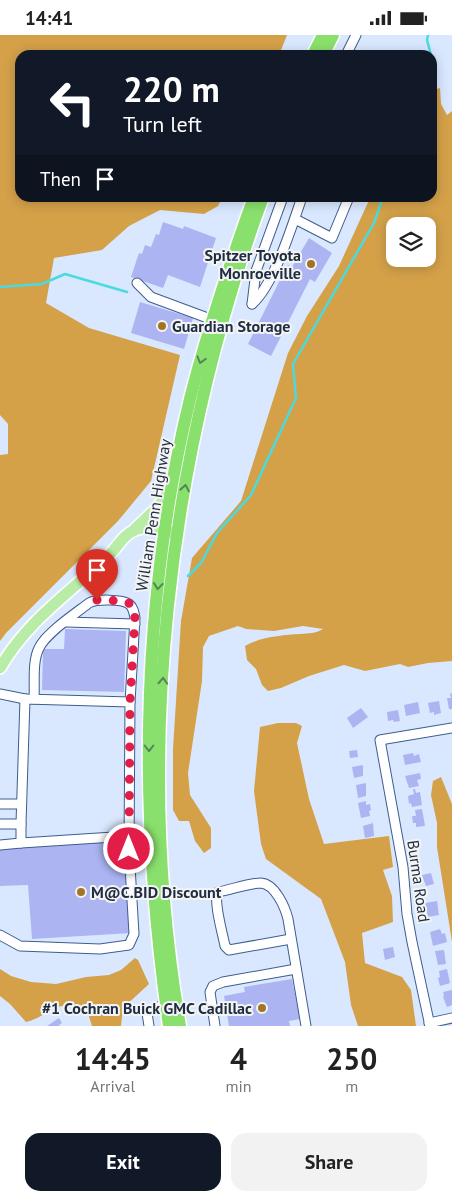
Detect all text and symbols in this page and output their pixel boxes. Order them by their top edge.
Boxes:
text: 14:41 [25,6,73,30]
text: 220 m [123,66,220,112]
icon: left [40,70,105,135]
text: Turn left [123,110,202,138]
icon: arrive [91,165,119,193]
text: Then [40,167,81,191]
map controls [386,217,436,267]
button: layers [386,217,436,267]
place label: Spitzer Toyota Monroeville [204,245,301,283]
marker: Spitzer Toyota Monroeville [305,258,317,270]
place label: Guardian Storage [172,316,290,336]
marker: Guardian Storage [156,320,168,332]
one-way arrow [196,356,206,364]
street label: William Penn Highway [131,437,175,593]
one-way arrow [179,483,189,492]
pin [76,549,118,600]
icon: arrive [83,556,111,584]
one-way arrow [153,582,164,590]
one-way arrow [157,677,168,685]
one-way arrow [144,744,154,752]
position arrow [102,822,154,874]
street label: Burma Road [403,839,435,923]
place label: M@C.BID Discount [91,882,222,902]
marker: M@C.BID Discount [75,886,87,898]
place label: #1 Cochran Buick GMC Cadillac [42,998,252,1018]
marker: #1 Cochran Buick GMC Cadillac [256,1002,268,1014]
text: 14:45 [75,1039,151,1078]
text: 4 [230,1039,247,1078]
text: 250 [326,1039,377,1078]
text: Arrival [90,1076,135,1096]
text: min [226,1076,252,1096]
text: m [345,1076,358,1096]
button: Exit [25,1133,221,1191]
button: Share [231,1133,427,1191]

